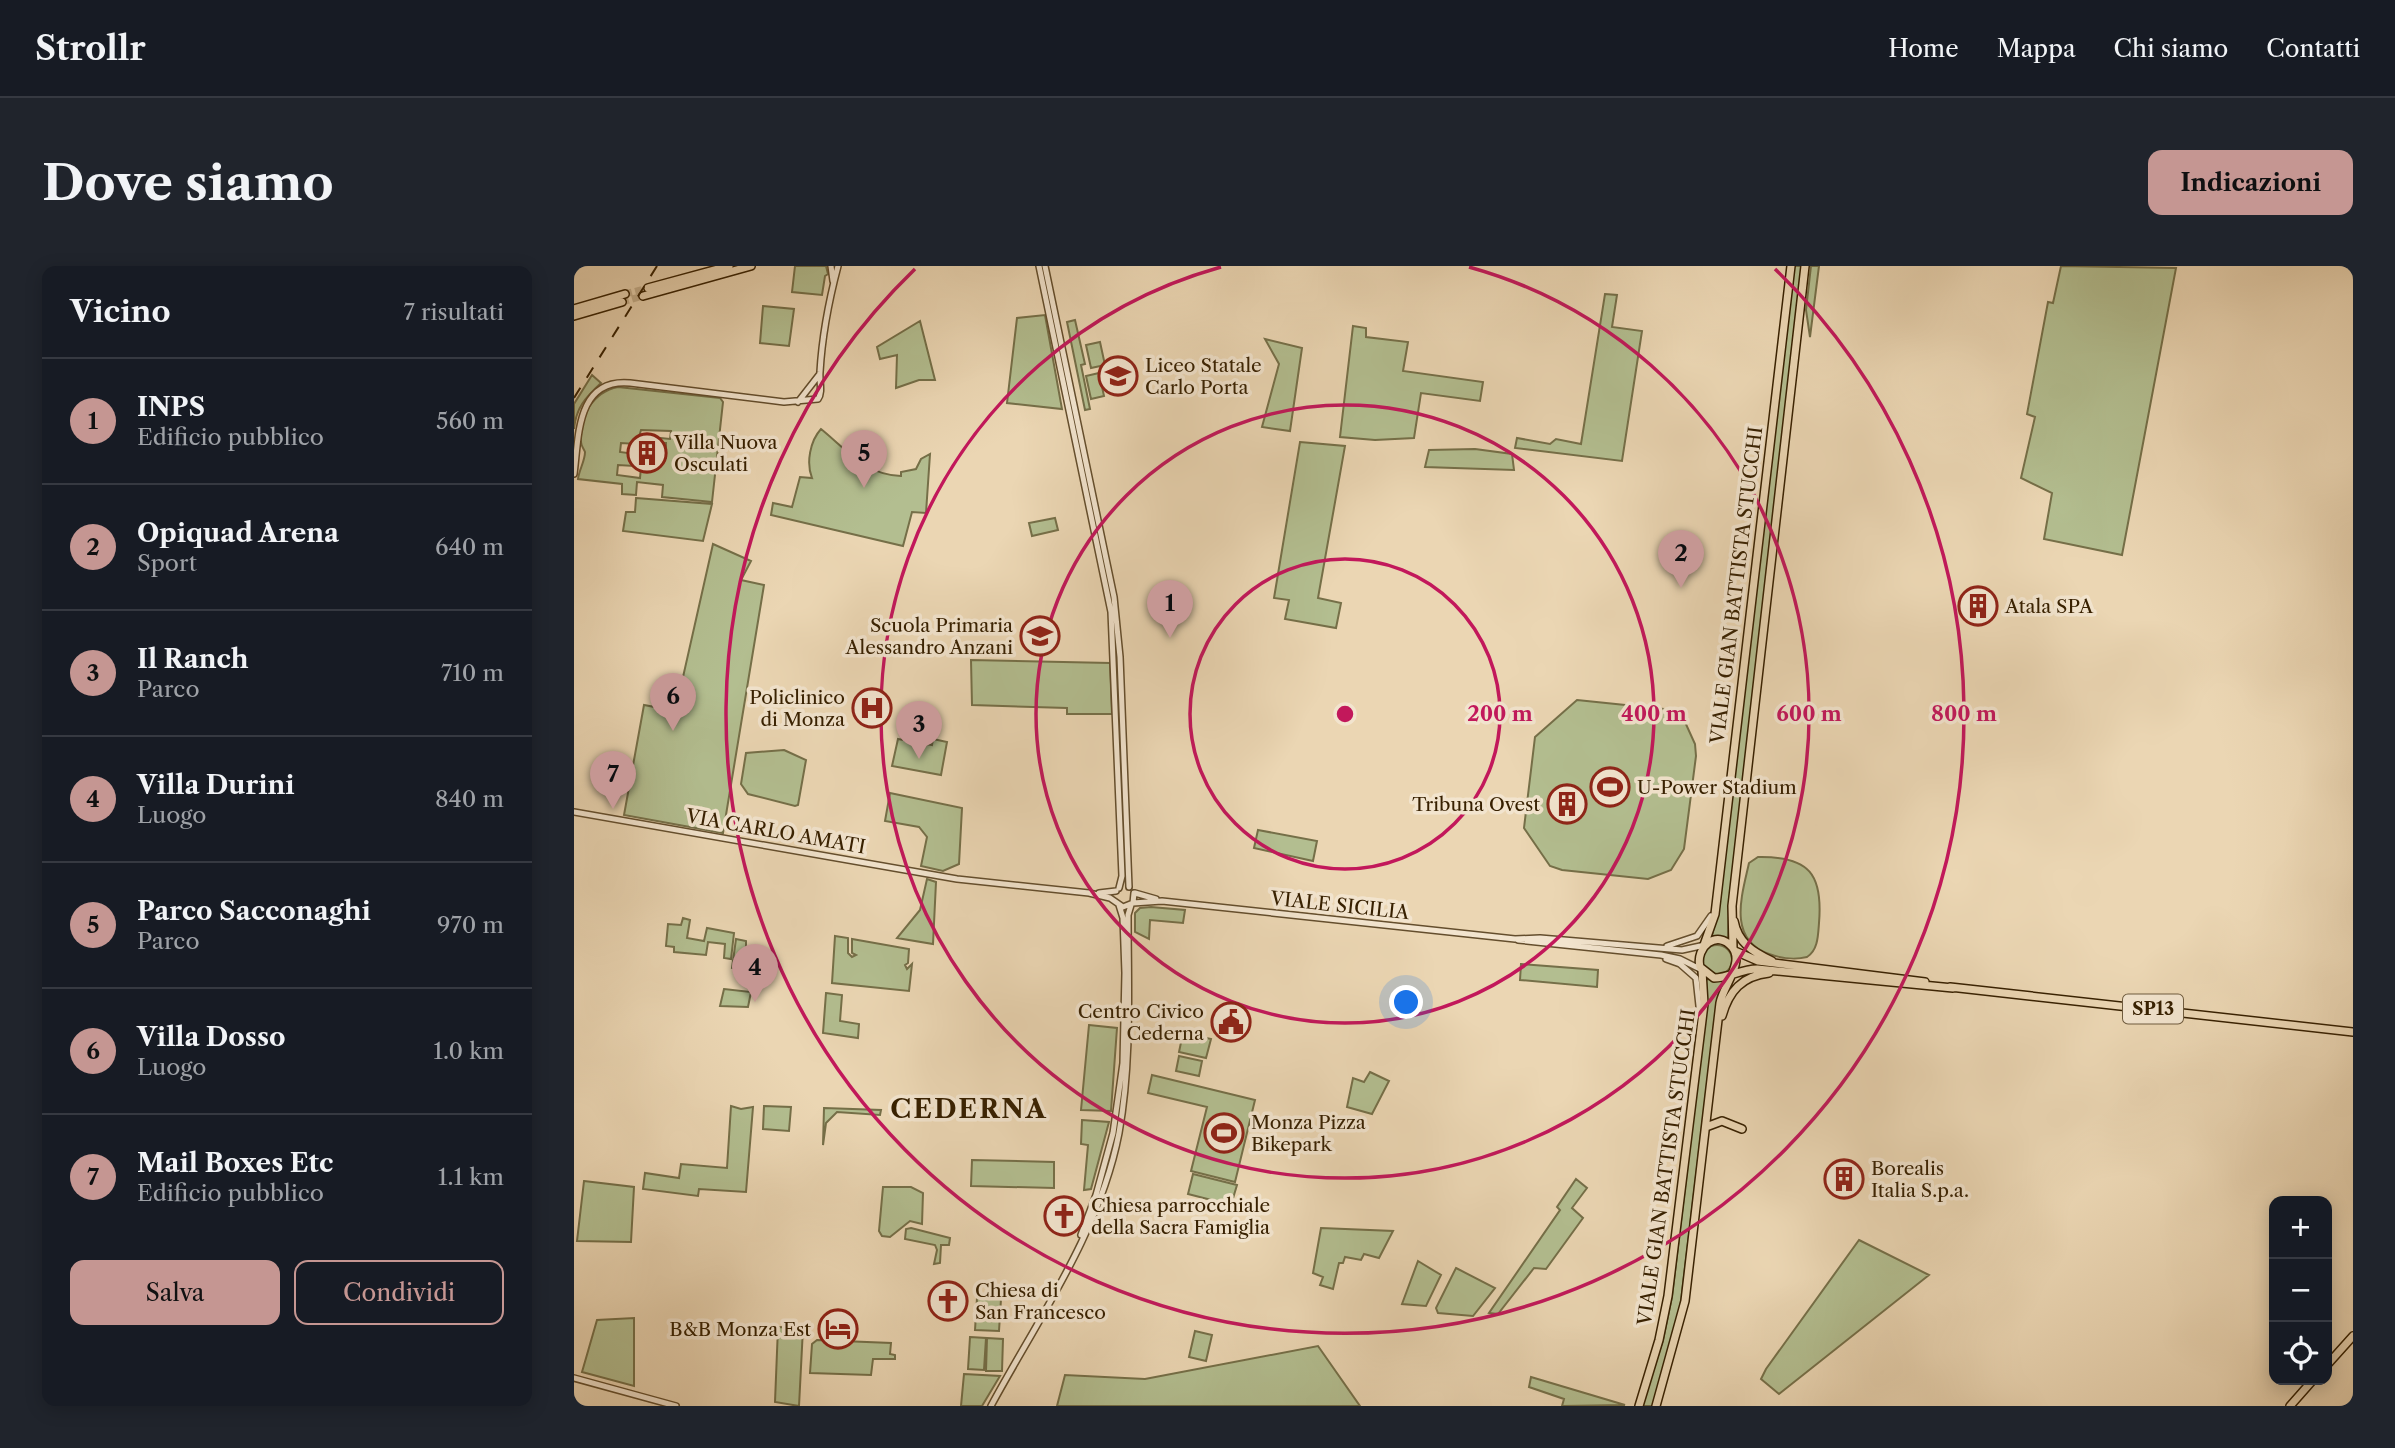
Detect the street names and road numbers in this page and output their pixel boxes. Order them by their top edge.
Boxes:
street label: VIALE GIAN BATTISTA STUCCHI [1705,425,1767,746]
street label: VIA CARLO AMATI [683,804,867,859]
street label: VIALE SICILIA [1268,887,1411,924]
road number: SP13 [2123,994,2183,1024]
street label: VIALE GIAN BATTISTA STUCCHI [1633,1007,1700,1328]

